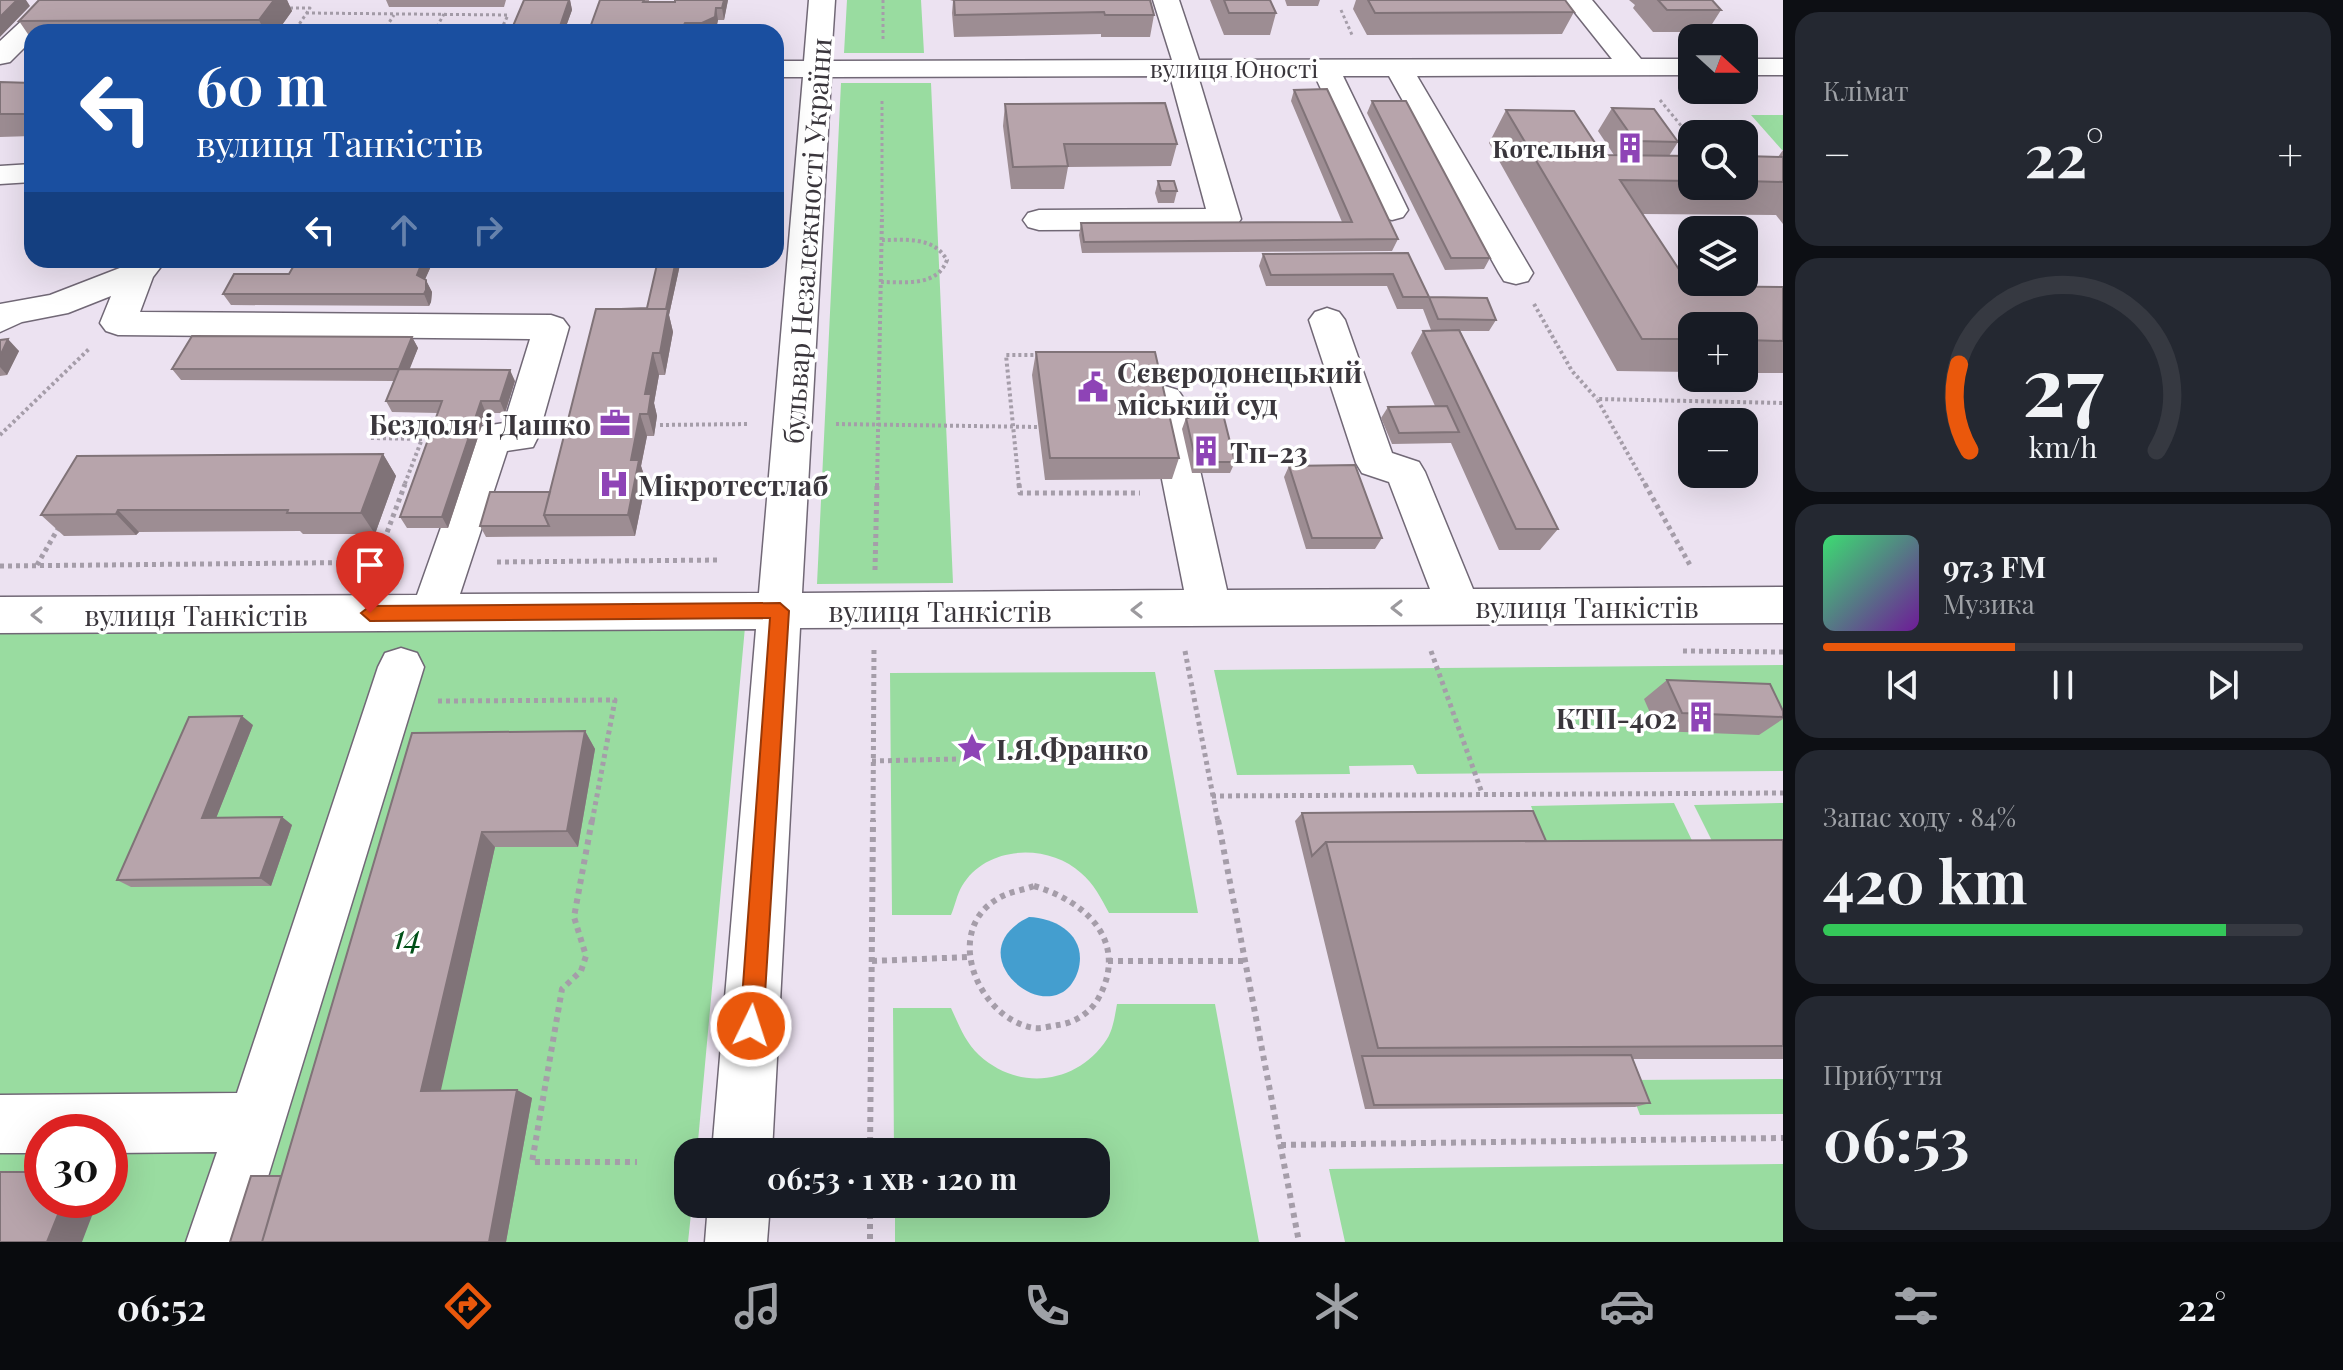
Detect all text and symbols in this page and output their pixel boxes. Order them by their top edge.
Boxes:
north arrow [1678,24,1758,104]
map controls [1678,24,1758,488]
street label: бульвар Незалежності України [773,37,839,445]
text: 60 m [196,46,327,121]
street label: вулиця Юності [1150,52,1318,84]
icon: left [64,56,168,160]
text: Клімат [1823,73,1909,108]
text: 22° [2024,113,2104,193]
text: вулиця Танкістів [196,118,483,166]
button: search [1678,120,1758,200]
text: − [1823,123,1851,182]
text: + [2277,123,2303,182]
building icon: Котельня [1613,131,1647,165]
place label: Котельня [1492,132,1606,164]
icon: left [298,208,342,252]
icon: ahead [382,208,426,252]
icon: right [466,208,510,252]
button: layers [1678,216,1758,296]
button: + [1678,312,1758,392]
text: 27 [2022,327,2104,438]
place label: Сєвєродонецький міський суд [1117,353,1362,422]
public building icon: Сєвєродонецький міський суд [1076,370,1110,404]
place label: Бездоля і Дашко [369,405,591,442]
office icon: Бездоля і Дашко [598,406,632,440]
button: − [1678,408,1758,488]
text: km/h [2029,427,2097,465]
place label: Тп-23 [1230,433,1308,470]
building icon: Тп-23 [1189,434,1223,468]
place label: Мікротестлаб [638,466,828,503]
hospital icon: Мікротестлаб [597,467,631,501]
pin [336,531,404,613]
icon: arrive [348,543,392,587]
text: 97.3 FM [1943,546,2046,586]
text: Музика [1943,586,2035,621]
street label: вулиця Танкістів [1475,588,1699,625]
street label: вулиця Танкістів [828,592,1052,629]
street label: вулиця Танкістів [84,596,308,633]
one-way arrow [1390,599,1403,617]
one-way arrow [1130,601,1143,619]
one-way arrow [30,606,43,624]
icon: previous [1881,663,1925,707]
icon: pause [2041,663,2085,707]
icon: next [2201,663,2245,707]
place label: КТП-402 [1556,699,1677,736]
building icon: КТП-402 [1684,700,1718,734]
place label: І.Я.Франко [996,730,1149,767]
place icon: І.Я.Франко [955,731,989,765]
text: Запас ходу · 84% [1823,799,2016,834]
text: 420 km [1823,839,2027,919]
park label: 14 [393,912,423,958]
position arrow [709,984,793,1068]
text: Прибуття [1823,1057,1943,1092]
text: 06:53 [1823,1097,1970,1177]
speed limit sign: 30 [24,1114,128,1218]
text: 06:53 · 1 хв · 120 m [767,1158,1017,1198]
icon: directions [440,1278,496,1334]
icon: music [730,1278,786,1334]
icon: phone [1019,1278,1075,1334]
icon: climate [1309,1278,1365,1334]
icon: car [1599,1278,1655,1334]
icon: filters [1888,1278,1944,1334]
text: 06:52 [117,1282,206,1330]
text: 22° [2178,1282,2226,1330]

